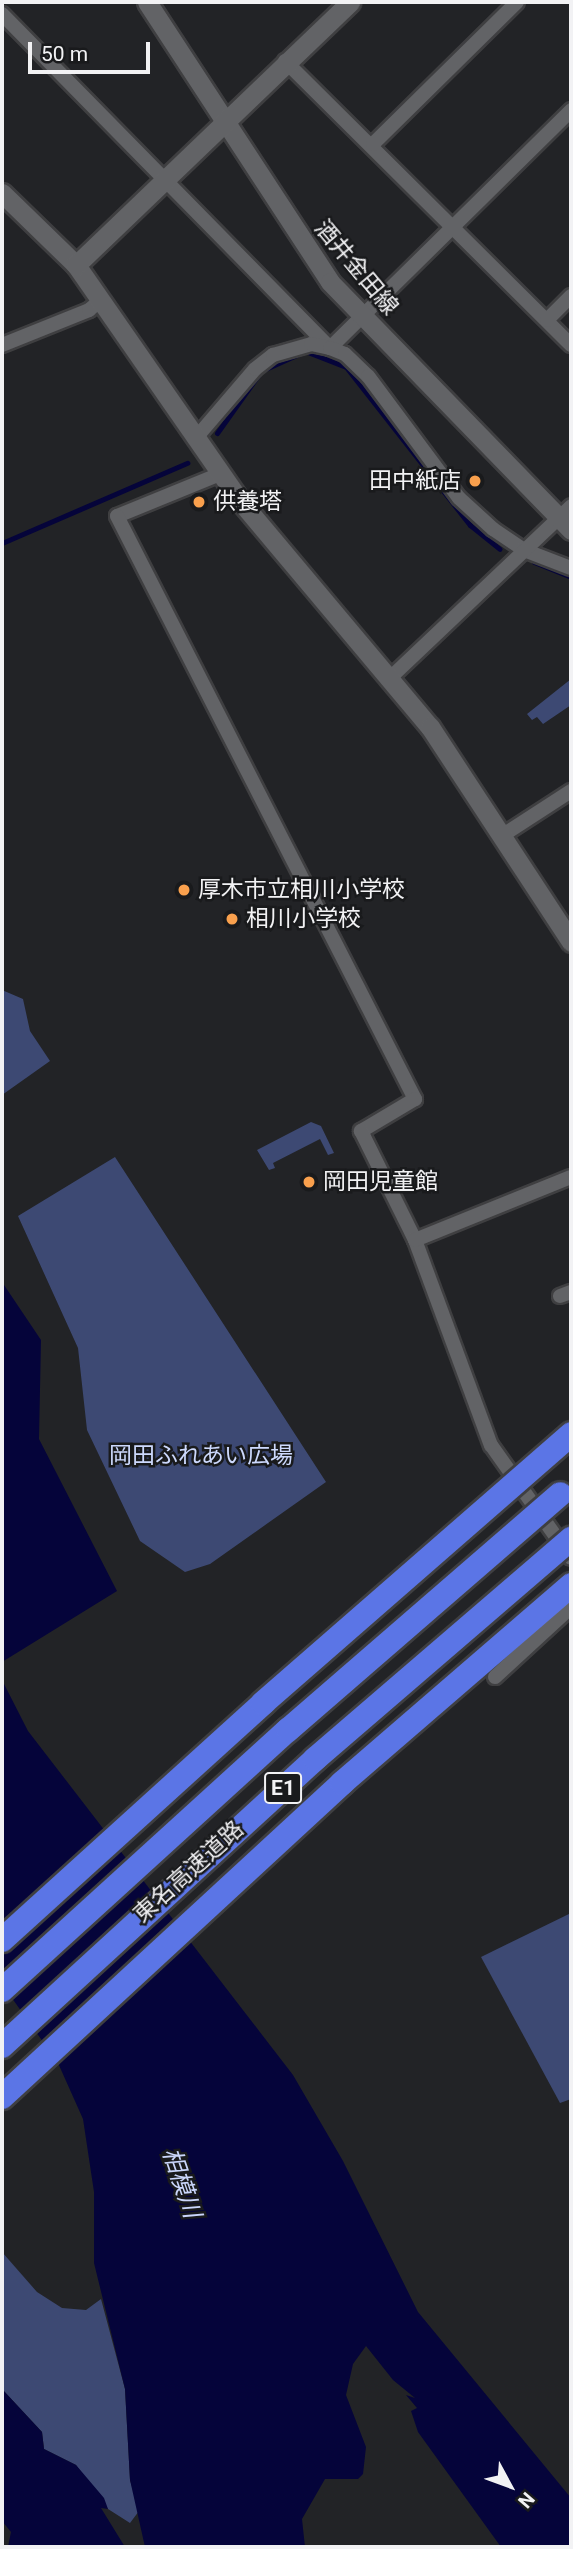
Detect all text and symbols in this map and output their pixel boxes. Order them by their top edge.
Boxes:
scale bar [32,28,154,72]
text: 50 m [41,42,88,66]
street label: 酒井金田線 [308,215,404,321]
place label: 田中紙店 [369,467,461,495]
marker: 田中紙店 [467,473,483,489]
place label: 供養塔 [213,488,282,516]
marker: 供養塔 [191,494,207,510]
place label: 厚木市立相川小学校 [198,876,405,904]
marker: 厚木市立相川小学校 [176,882,192,898]
place label: 相川小学校 [246,905,361,933]
marker: 相川小学校 [224,911,240,927]
place label: 岡田児童館 [323,1168,438,1196]
marker: 岡田児童館 [301,1174,317,1190]
park label: 岡田ふれあい広場 [109,1442,293,1470]
road number: E1 [264,1770,302,1806]
street label: 東名高速道路 [128,1816,250,1928]
water label: 相模川 [156,2144,206,2222]
north arrow [475,2451,545,2521]
text: N [513,2488,539,2513]

